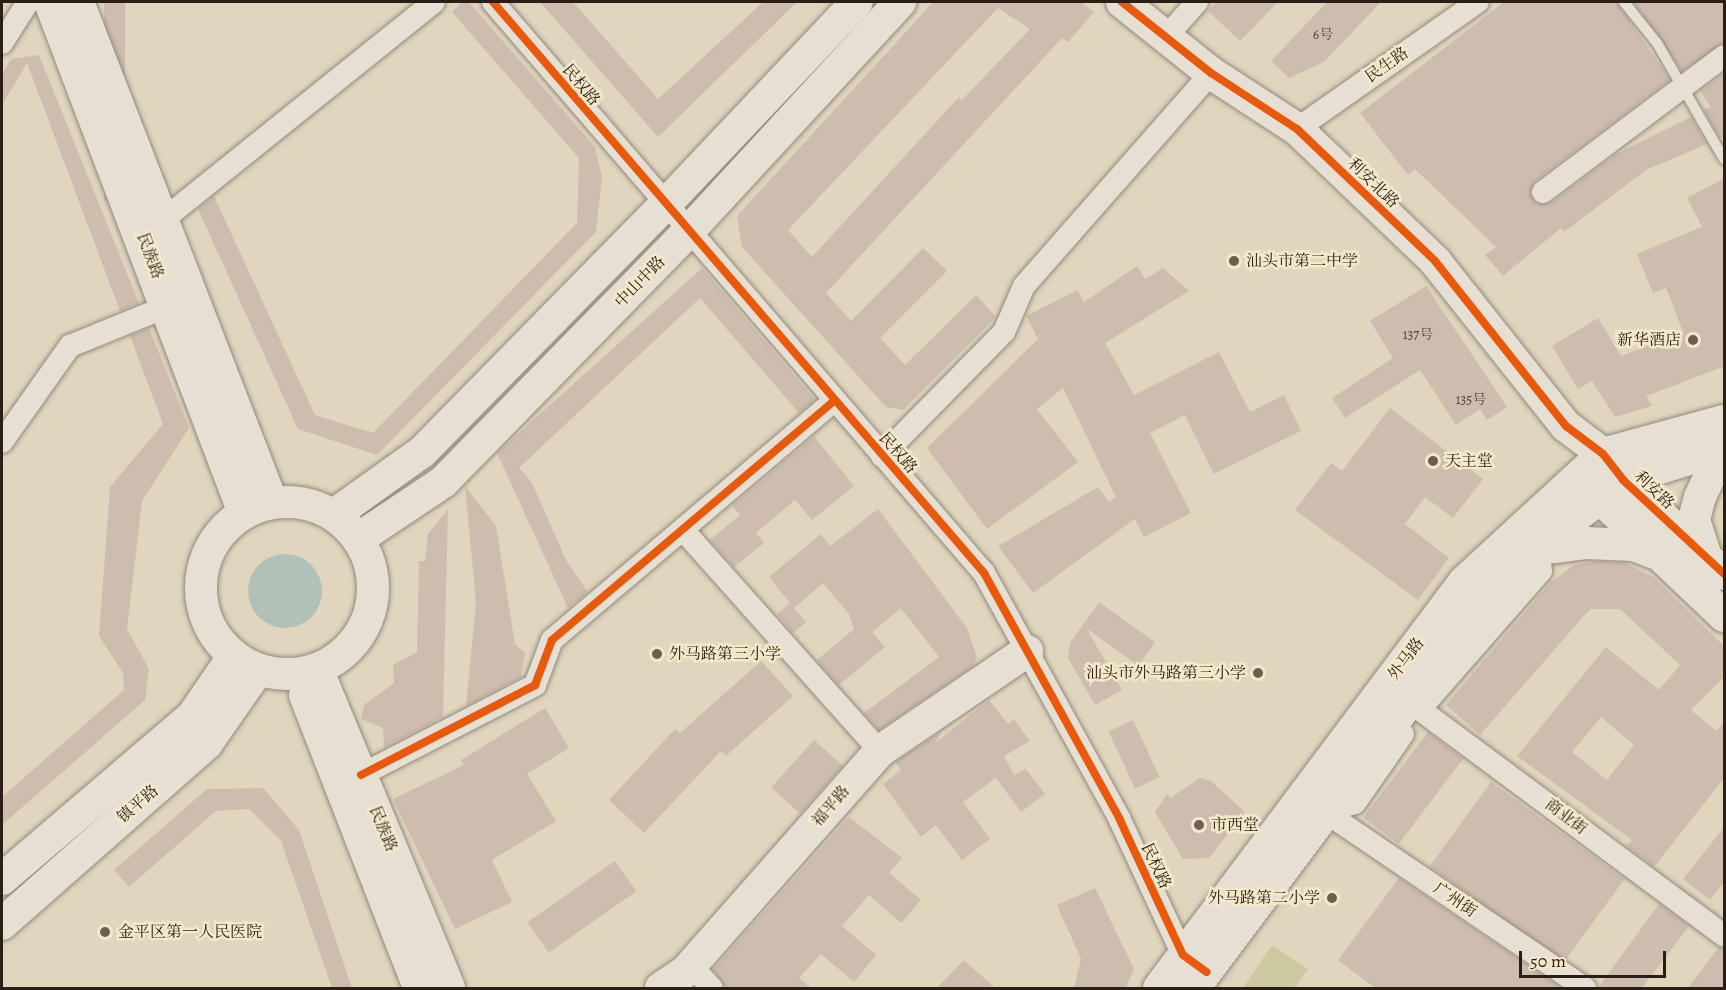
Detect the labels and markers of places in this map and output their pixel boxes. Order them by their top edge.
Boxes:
place label: 汕头市第二中学 [1246,251,1358,271]
marker: 汕头市第二中学 [1227,254,1241,268]
place label: 新华酒店 [1617,330,1681,350]
marker: 新华酒店 [1686,333,1700,347]
place label: 天主堂 [1445,451,1493,471]
marker: 天主堂 [1426,454,1440,468]
place label: 外马路第三小学 [669,644,781,664]
marker: 外马路第三小学 [650,647,664,661]
place label: 汕头市外马路第三小学 [1086,663,1246,683]
marker: 汕头市外马路第三小学 [1251,666,1265,680]
place label: 市西堂 [1211,815,1259,835]
marker: 市西堂 [1192,818,1206,832]
place label: 外马路第二小学 [1208,888,1320,908]
marker: 外马路第二小学 [1325,891,1339,905]
place label: 金平区第一人民医院 [118,922,262,942]
marker: 金平区第一人民医院 [96,923,114,941]

